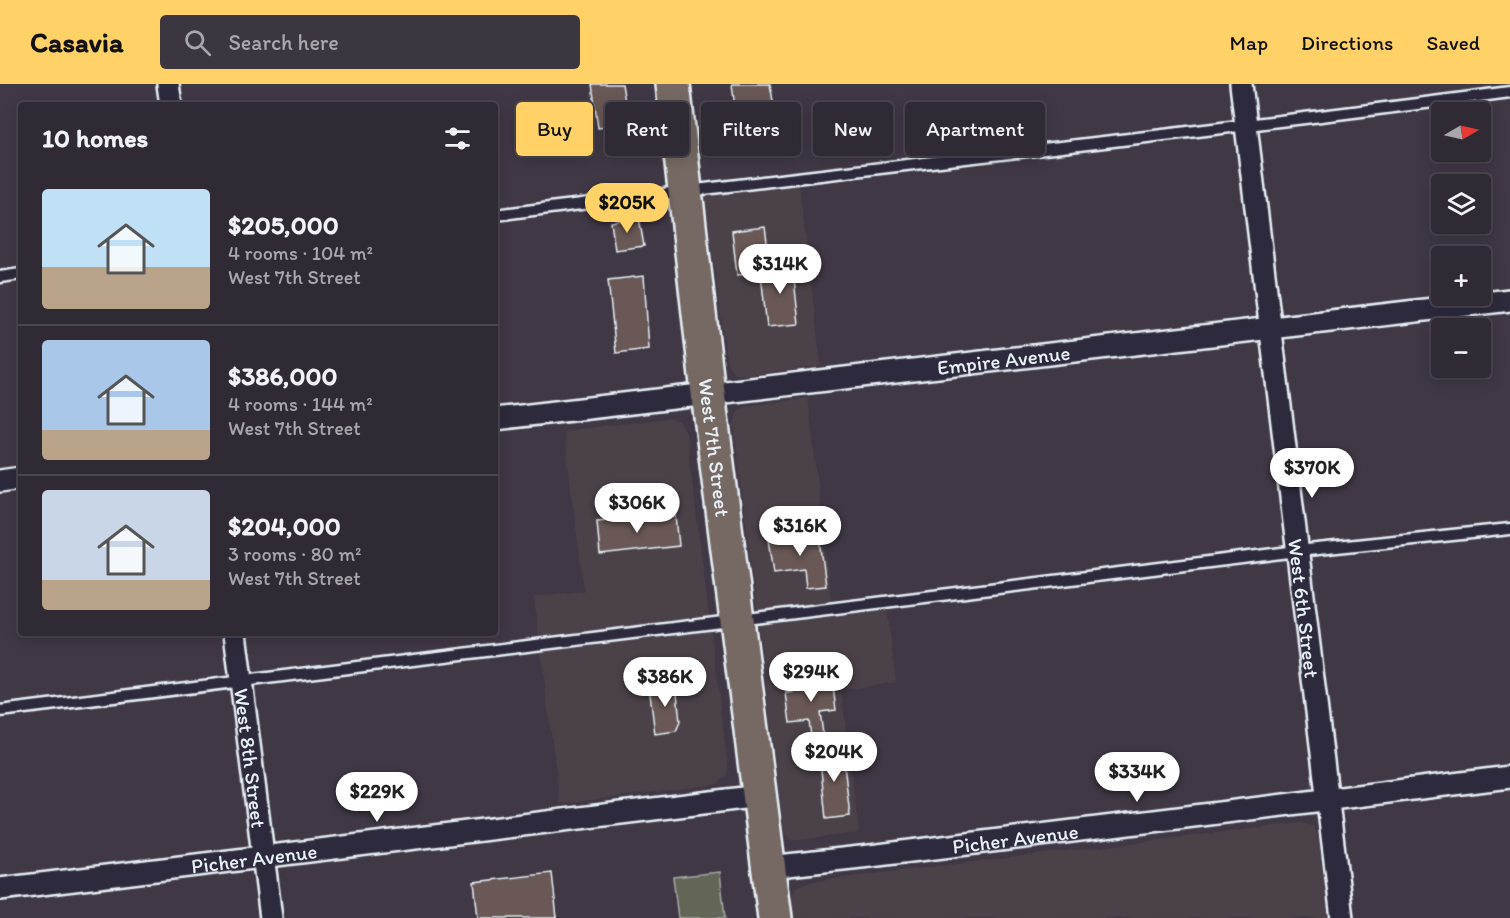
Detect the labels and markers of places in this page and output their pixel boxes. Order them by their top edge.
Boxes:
pin: $205K [585,183,669,234]
pin: $314K [738,244,822,295]
pin: $370K [1270,448,1354,499]
pin: $306K [595,483,679,534]
pin: $316K [758,506,842,557]
pin: $294K [769,652,853,703]
pin: $386K [623,657,707,708]
pin: $204K [792,732,876,783]
pin: $334K [1095,752,1179,803]
pin: $229K [335,772,419,823]

